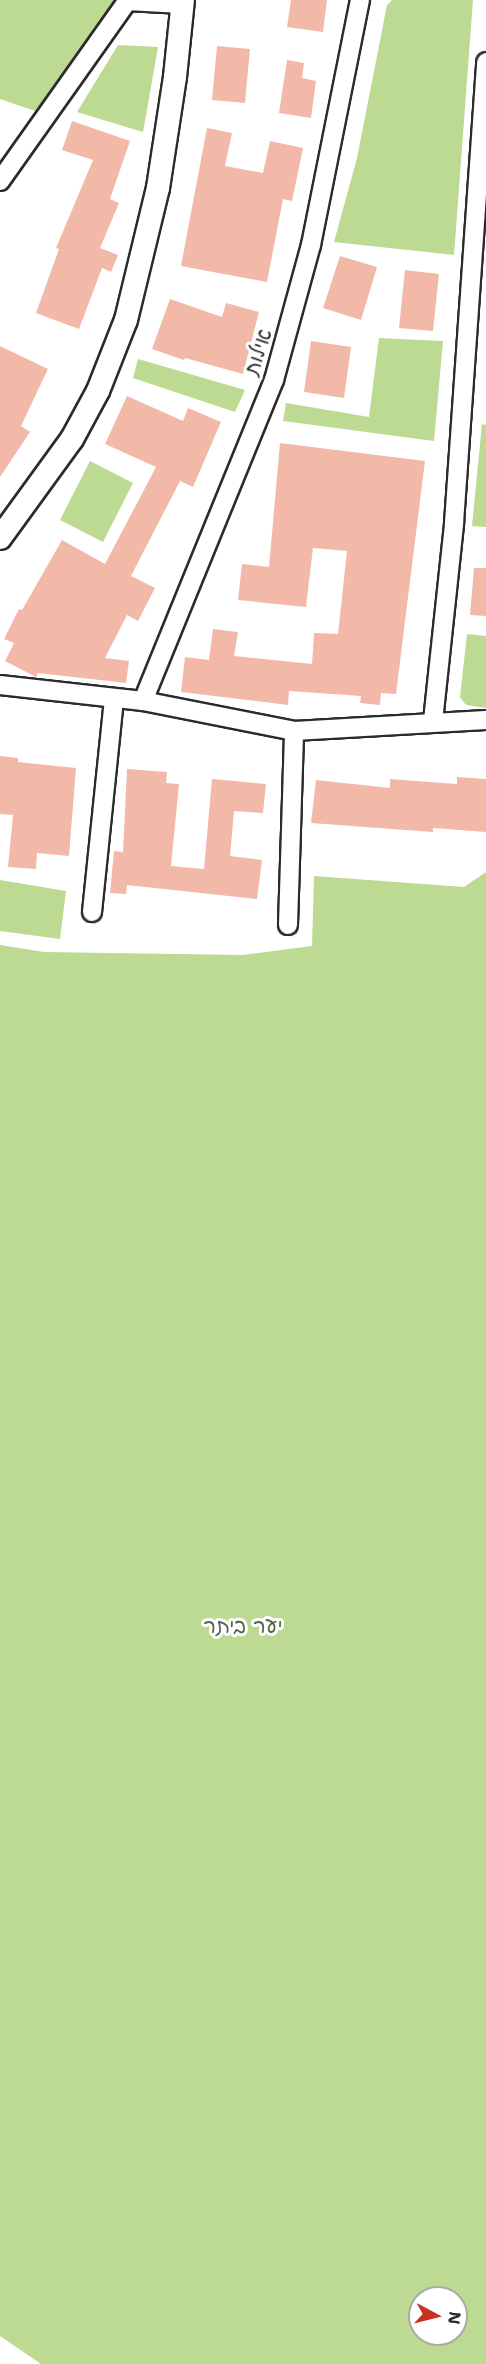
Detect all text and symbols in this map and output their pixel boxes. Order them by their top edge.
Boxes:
street label: אילות [239,326,277,378]
park label: יער ביתר [203,1613,283,1639]
north arrow [408,2286,468,2346]
text: N [443,2310,466,2326]

